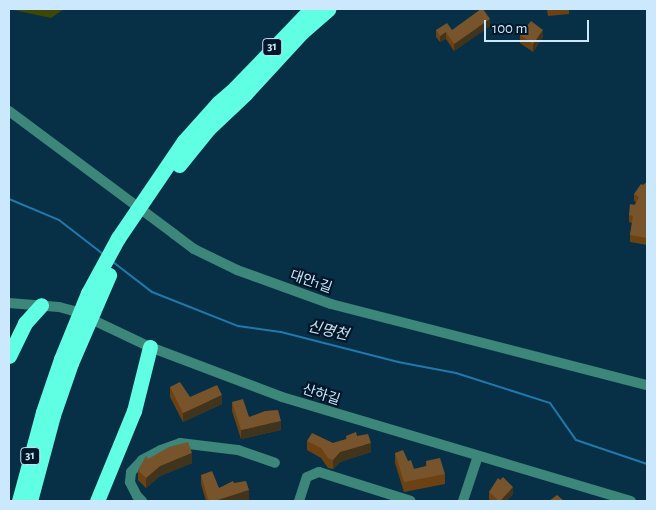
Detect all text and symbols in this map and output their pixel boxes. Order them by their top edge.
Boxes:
scale bar [486,10,591,42]
text: 100 m [492,21,527,36]
road number: 31 [262,38,282,56]
street label: 대안1길 [288,267,334,297]
water label: 신명천 [306,318,350,344]
street label: 산하길 [300,381,342,409]
road number: 31 [20,446,40,466]

